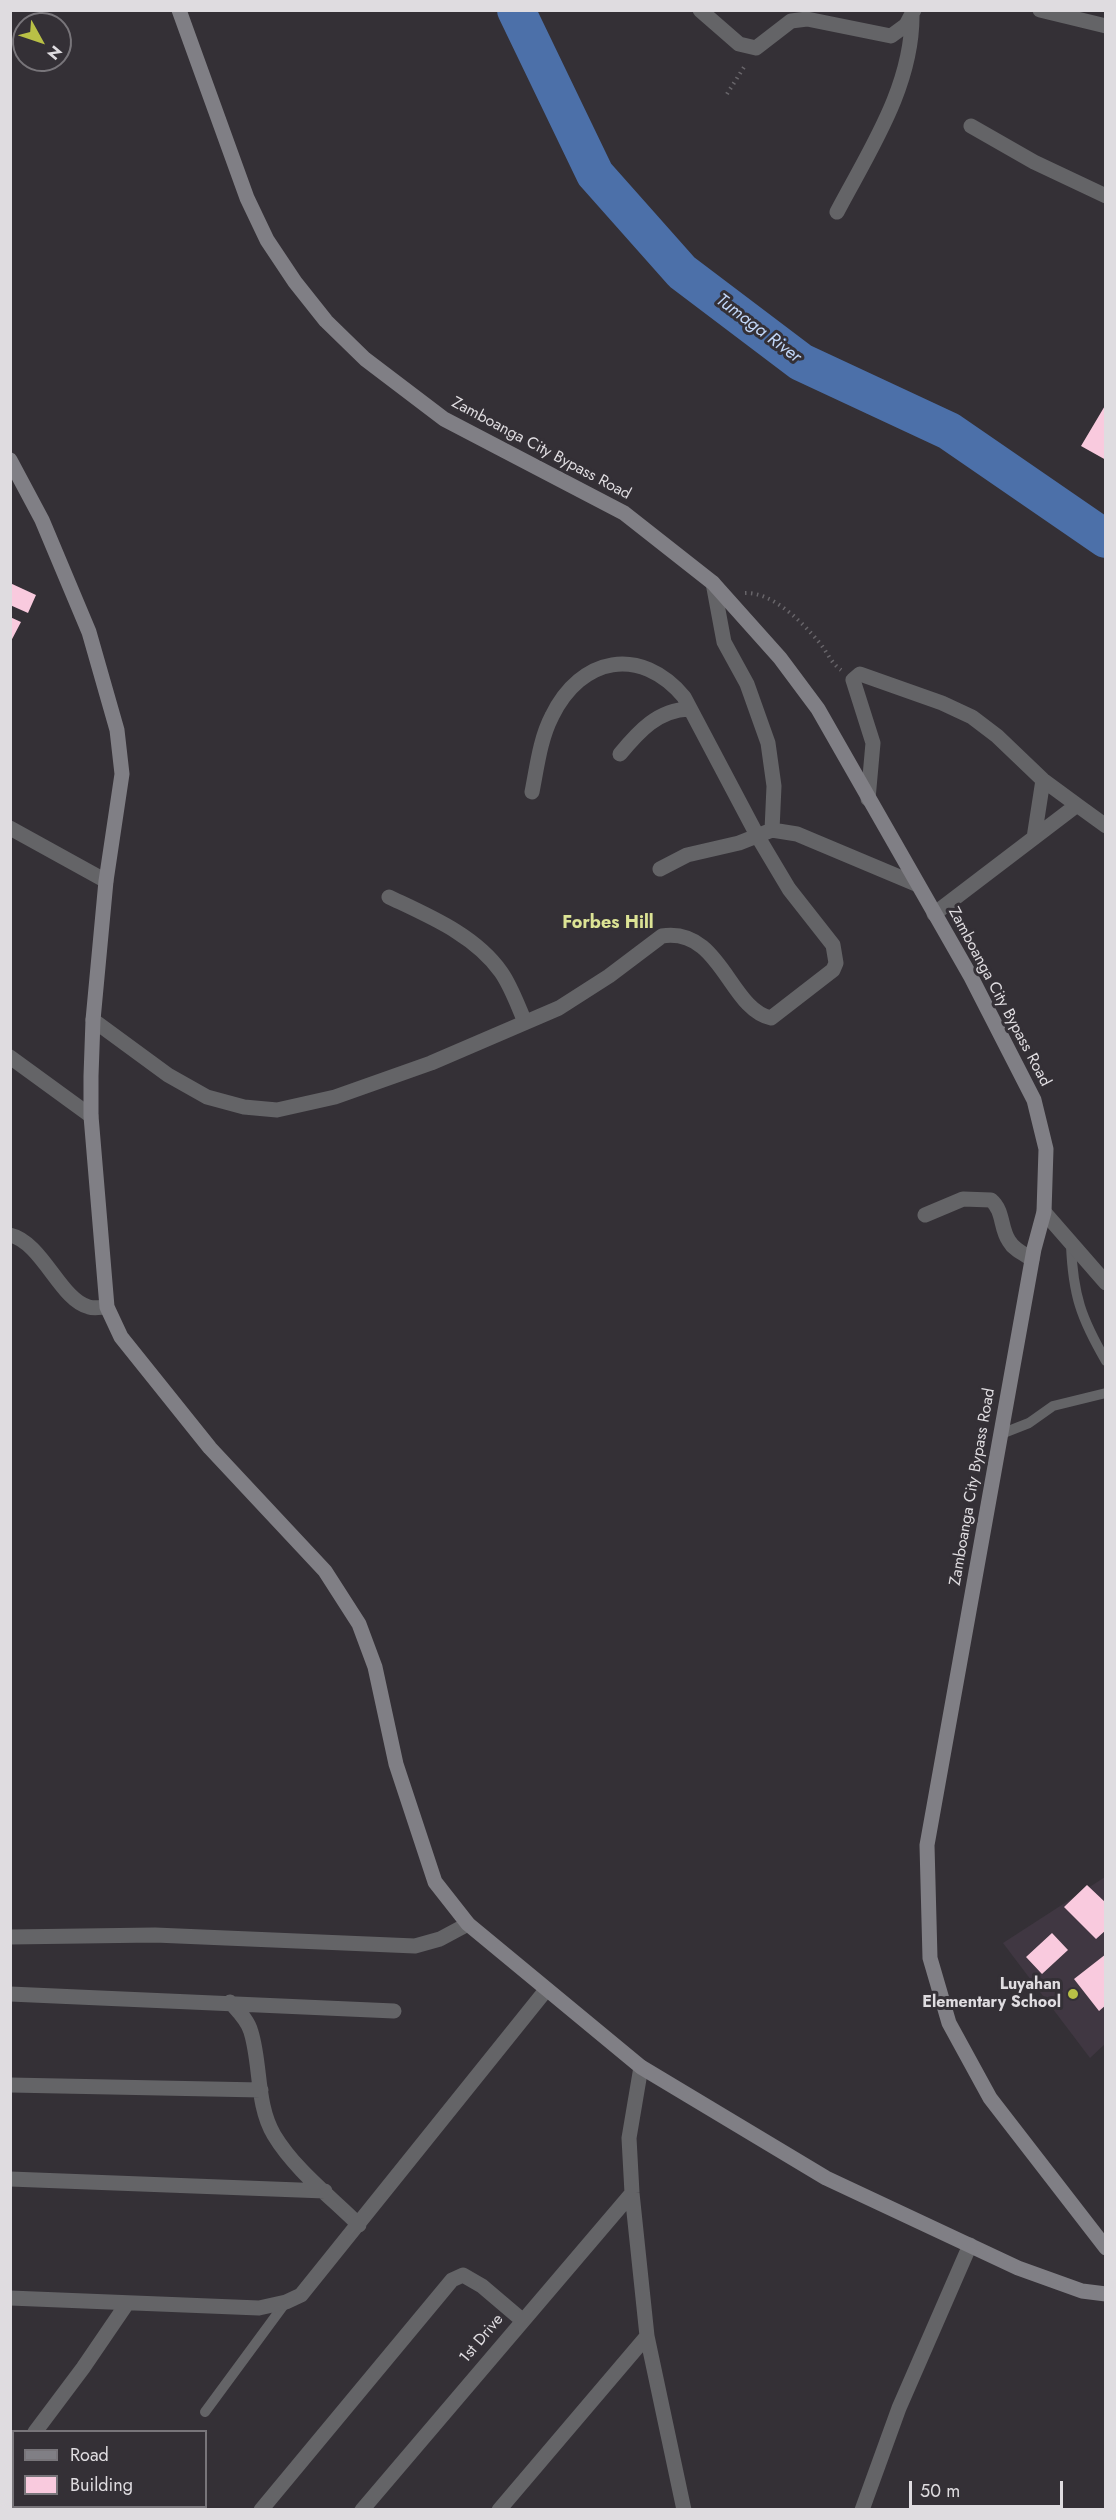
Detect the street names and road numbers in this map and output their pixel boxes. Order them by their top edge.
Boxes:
street label: Zamboanga City Bypass Road [448,394,634,504]
street label: Zamboanga City Bypass Road [944,904,1054,1090]
street label: Zamboanga City Bypass Road [946,1387,1000,1587]
street label: 1st Drive [456,2311,508,2367]

